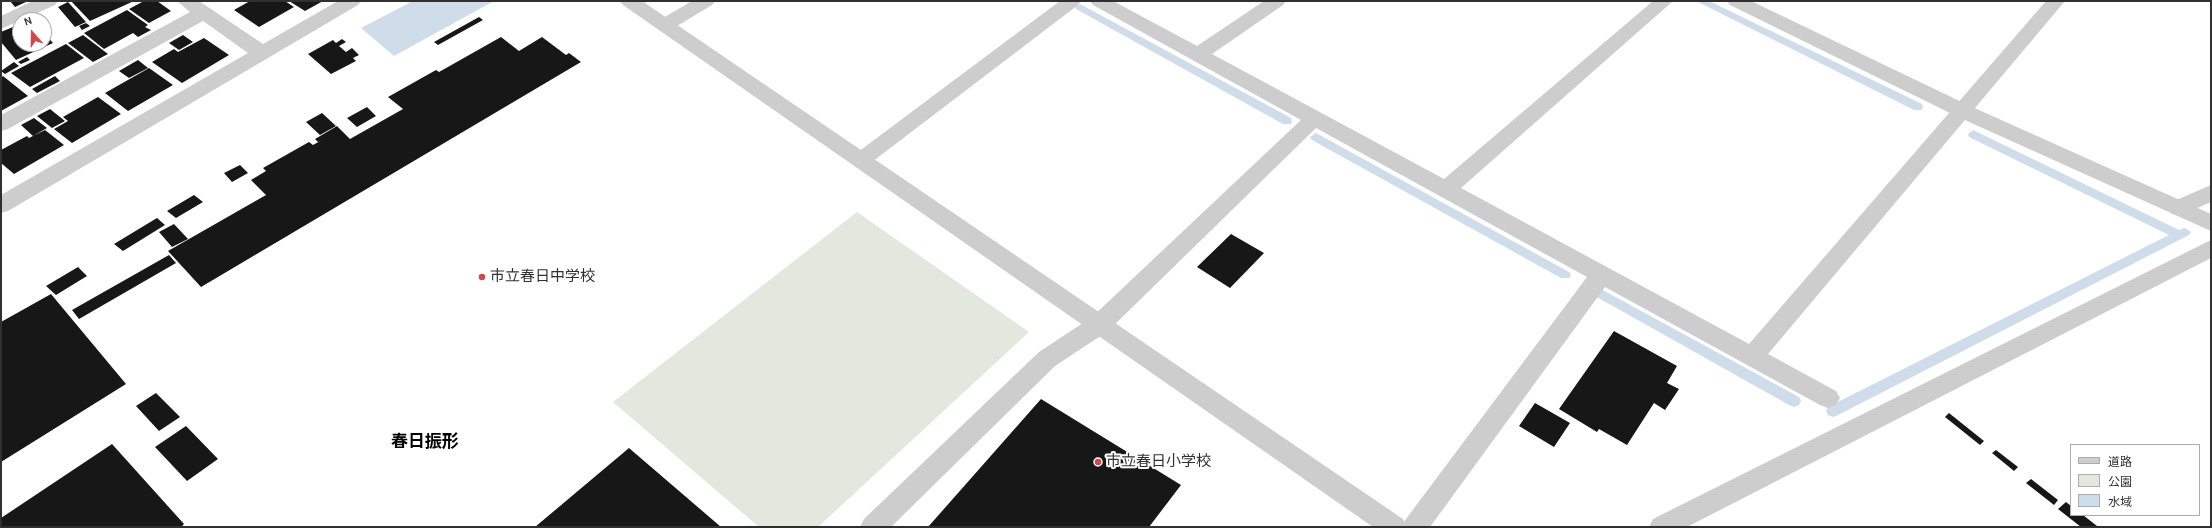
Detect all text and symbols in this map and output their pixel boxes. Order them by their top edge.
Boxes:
north arrow [12,12,52,52]
text: N [22,14,34,29]
place label: 市立春日中学校 [490,268,595,286]
marker: 市立春日中学校 [477,272,487,282]
district label: 春日振形 [391,432,459,452]
legend [2070,444,2200,516]
place label: 市立春日小学校 [1106,453,1211,471]
text: 道路 [2108,455,2132,469]
marker: 市立春日小学校 [1093,457,1103,467]
text: 公園 [2108,475,2132,489]
text: 水域 [2108,495,2132,509]

